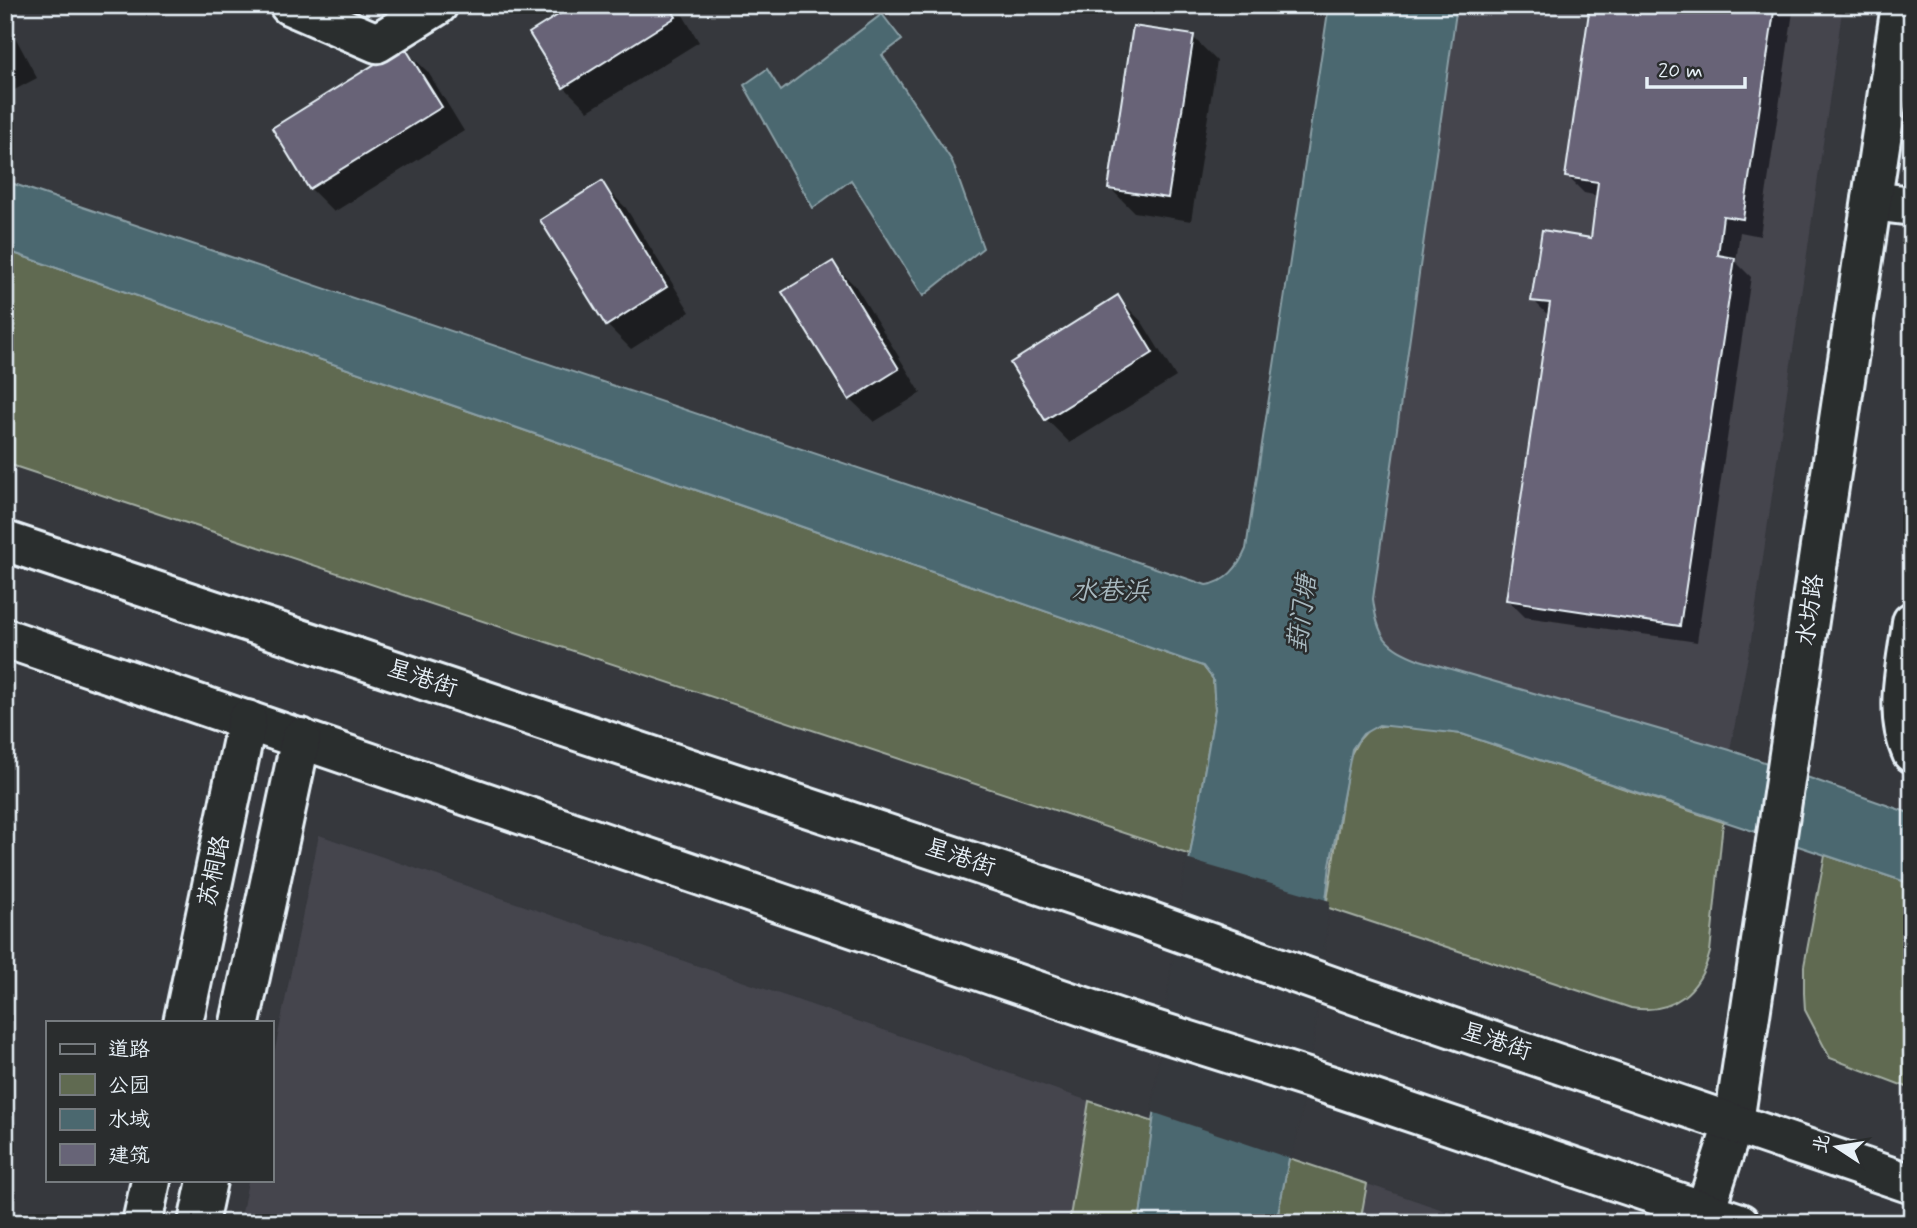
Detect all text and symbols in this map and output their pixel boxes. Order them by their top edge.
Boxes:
scale bar [1647,46,1745,90]
text: 20 m [1658,57,1703,85]
water label: 葑门塘 [1281,570,1326,655]
street label: 水坊路 [1791,572,1831,648]
water label: 水巷浜 [1071,575,1150,609]
street label: 星港街 [383,653,461,705]
street label: 星港街 [921,832,999,884]
street label: 苏桐路 [192,833,238,909]
street label: 星港街 [1457,1016,1535,1068]
legend [46,1021,273,1182]
text: 道路 [108,1036,150,1064]
text: 公园 [108,1072,150,1100]
text: 水域 [108,1106,150,1134]
north arrow [1801,1112,1871,1182]
text: 北 [1808,1132,1836,1156]
text: 建筑 [108,1142,150,1170]

